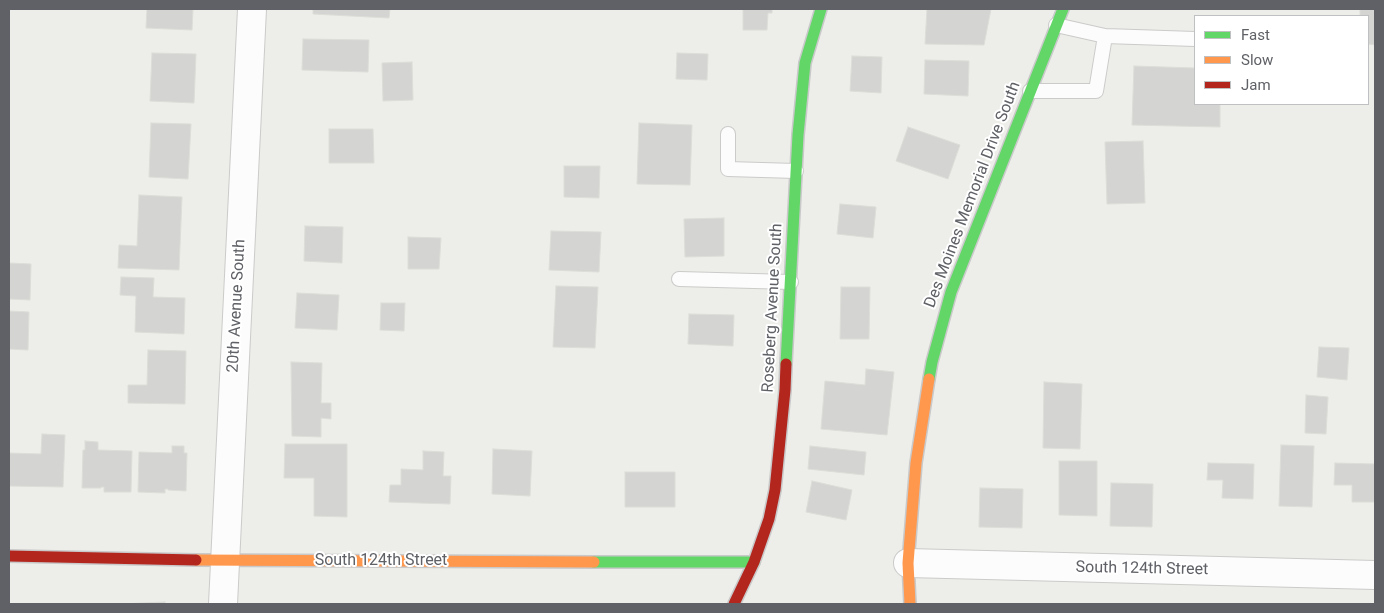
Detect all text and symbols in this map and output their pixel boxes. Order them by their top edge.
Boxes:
legend [1194,15,1369,105]
text: Fast [1241,26,1270,44]
text: Slow [1241,51,1273,69]
text: Jam [1241,76,1271,94]
street label: Des Moines Memorial Drive South [921,79,1025,311]
street label: Roseberg Avenue South [759,223,787,393]
street label: 20th Avenue South [224,239,250,373]
street label: South 124th Street [315,551,447,571]
street label: South 124th Street [1076,558,1208,580]

